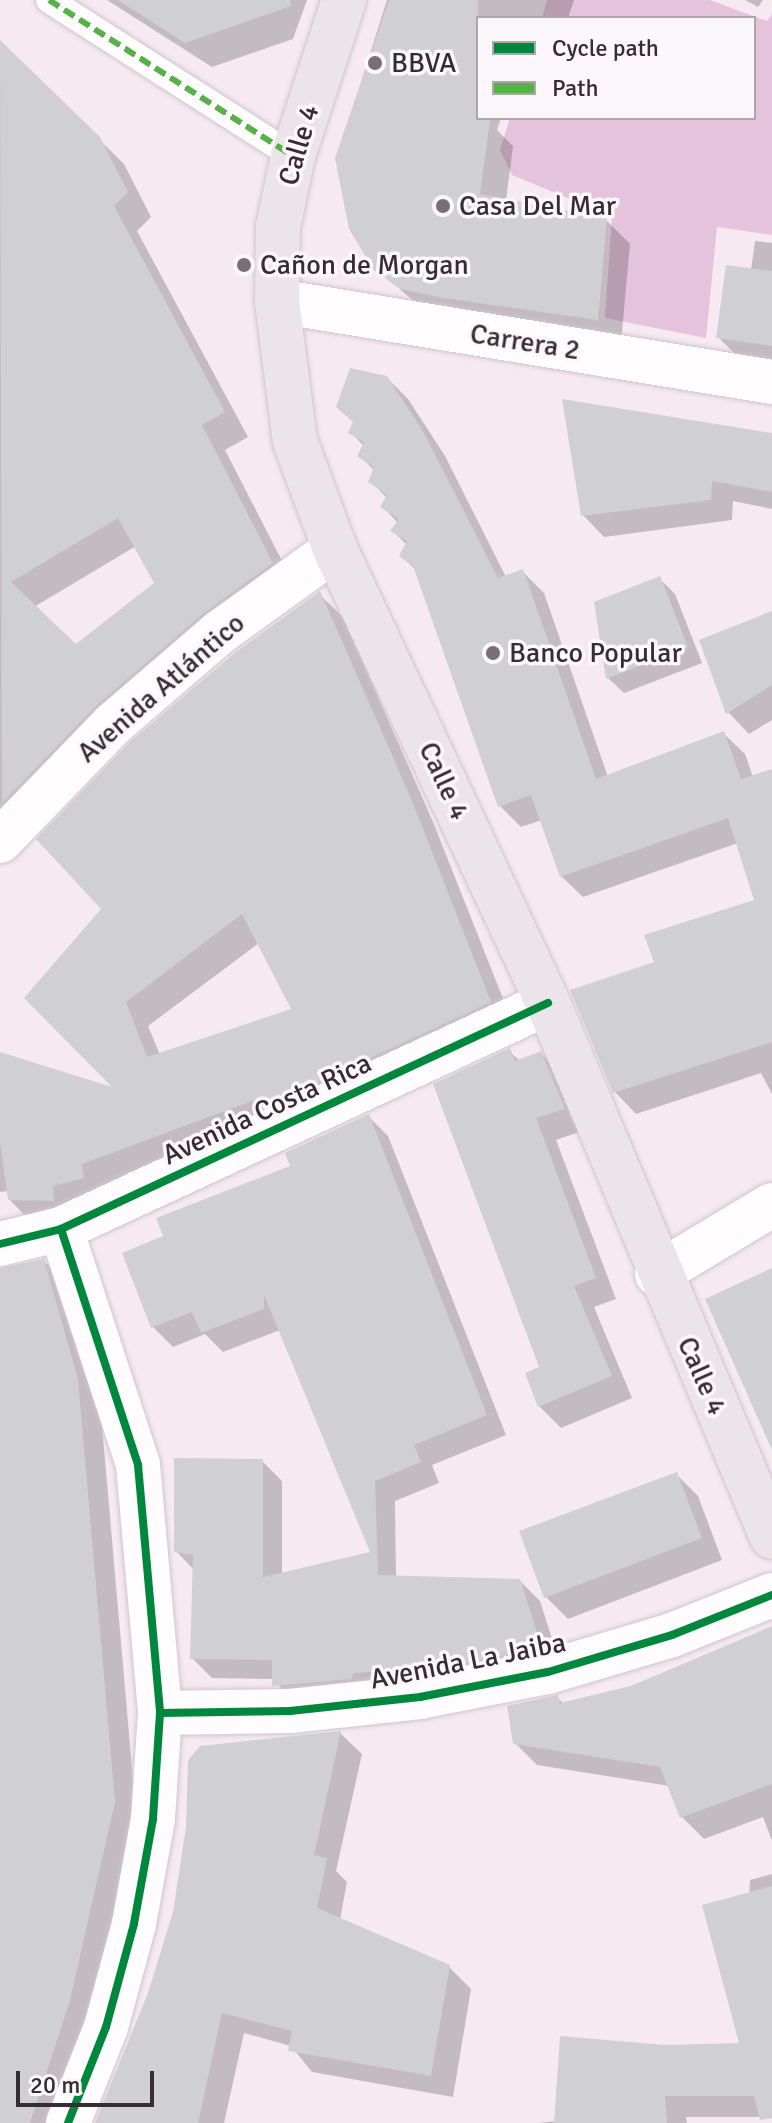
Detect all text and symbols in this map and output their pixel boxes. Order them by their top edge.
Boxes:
legend [476,16,756,120]
text: Cycle path [552,33,659,63]
place label: BBVA [391,46,456,80]
marker: BBVA [366,54,384,72]
text: Path [552,73,598,103]
street label: Calle 4 [272,101,326,189]
place label: Casa Del Mar [459,189,616,223]
marker: Casa Del Mar [434,197,452,215]
place label: Cañon de Morgan [260,248,469,282]
marker: Cañon de Morgan [235,256,253,274]
street label: Carrera 2 [468,317,582,367]
street label: Avenida Atlántico [71,606,251,770]
place label: Banco Popular [509,636,682,670]
marker: Banco Popular [484,644,502,662]
street label: Calle 4 [411,737,477,825]
street label: Avenida Costa Rica [157,1046,377,1172]
street label: Calle 4 [670,1332,734,1420]
street label: Avenida La Jaiba [367,1626,569,1696]
scale bar [20,2055,158,2105]
text: 20 m [30,2070,80,2100]

